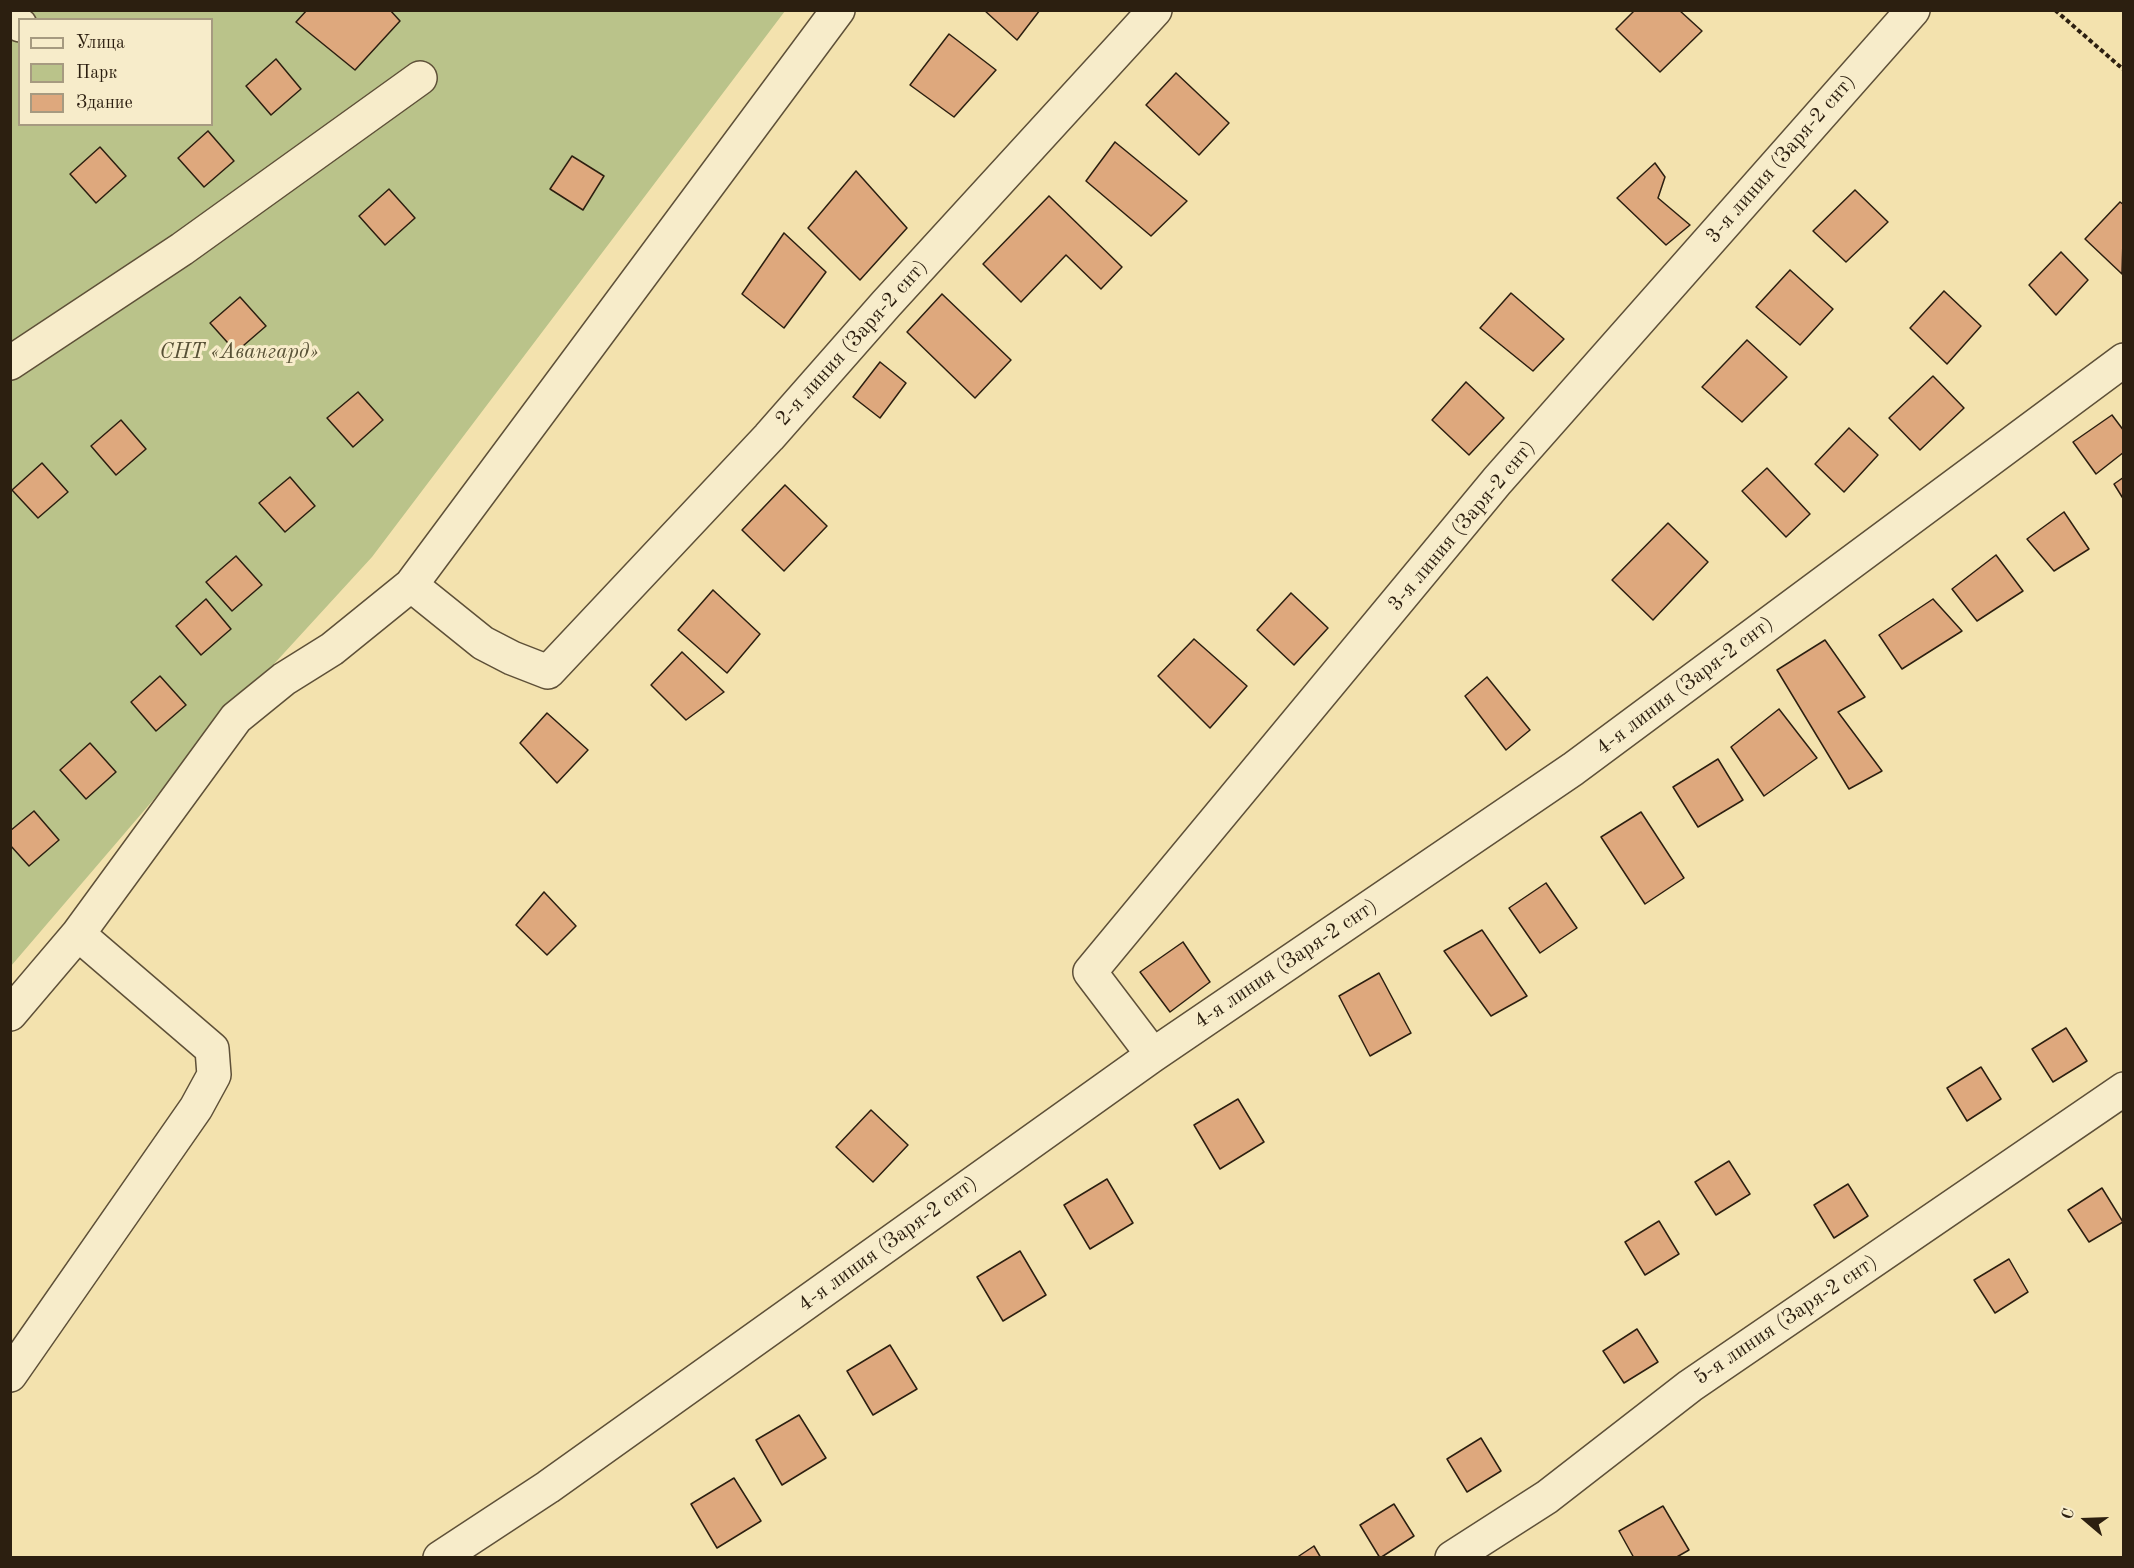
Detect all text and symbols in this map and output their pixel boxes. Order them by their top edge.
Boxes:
legend [18,18,213,126]
text: Улица [76,34,125,52]
text: Парк [76,64,117,82]
street label: 3-я линия (Заря-2 снт) [1701,69,1861,249]
text: Здание [76,94,133,112]
street label: 2-я линия (Заря-2 снт) [771,255,933,431]
park label: СНТ «Авангард» [160,339,318,365]
street label: 3-я линия (Заря-2 снт) [1383,435,1541,617]
street label: 4-я линия (Заря-2 снт) [1591,611,1779,761]
street label: 4-я линия (Заря-2 снт) [1190,893,1382,1035]
street label: 4-я линия (Заря-2 снт) [793,1170,983,1318]
street label: 5-я линия (Заря-2 снт) [1690,1249,1882,1391]
north arrow [2056,1490,2116,1550]
text: С [2060,1507,2078,1522]

